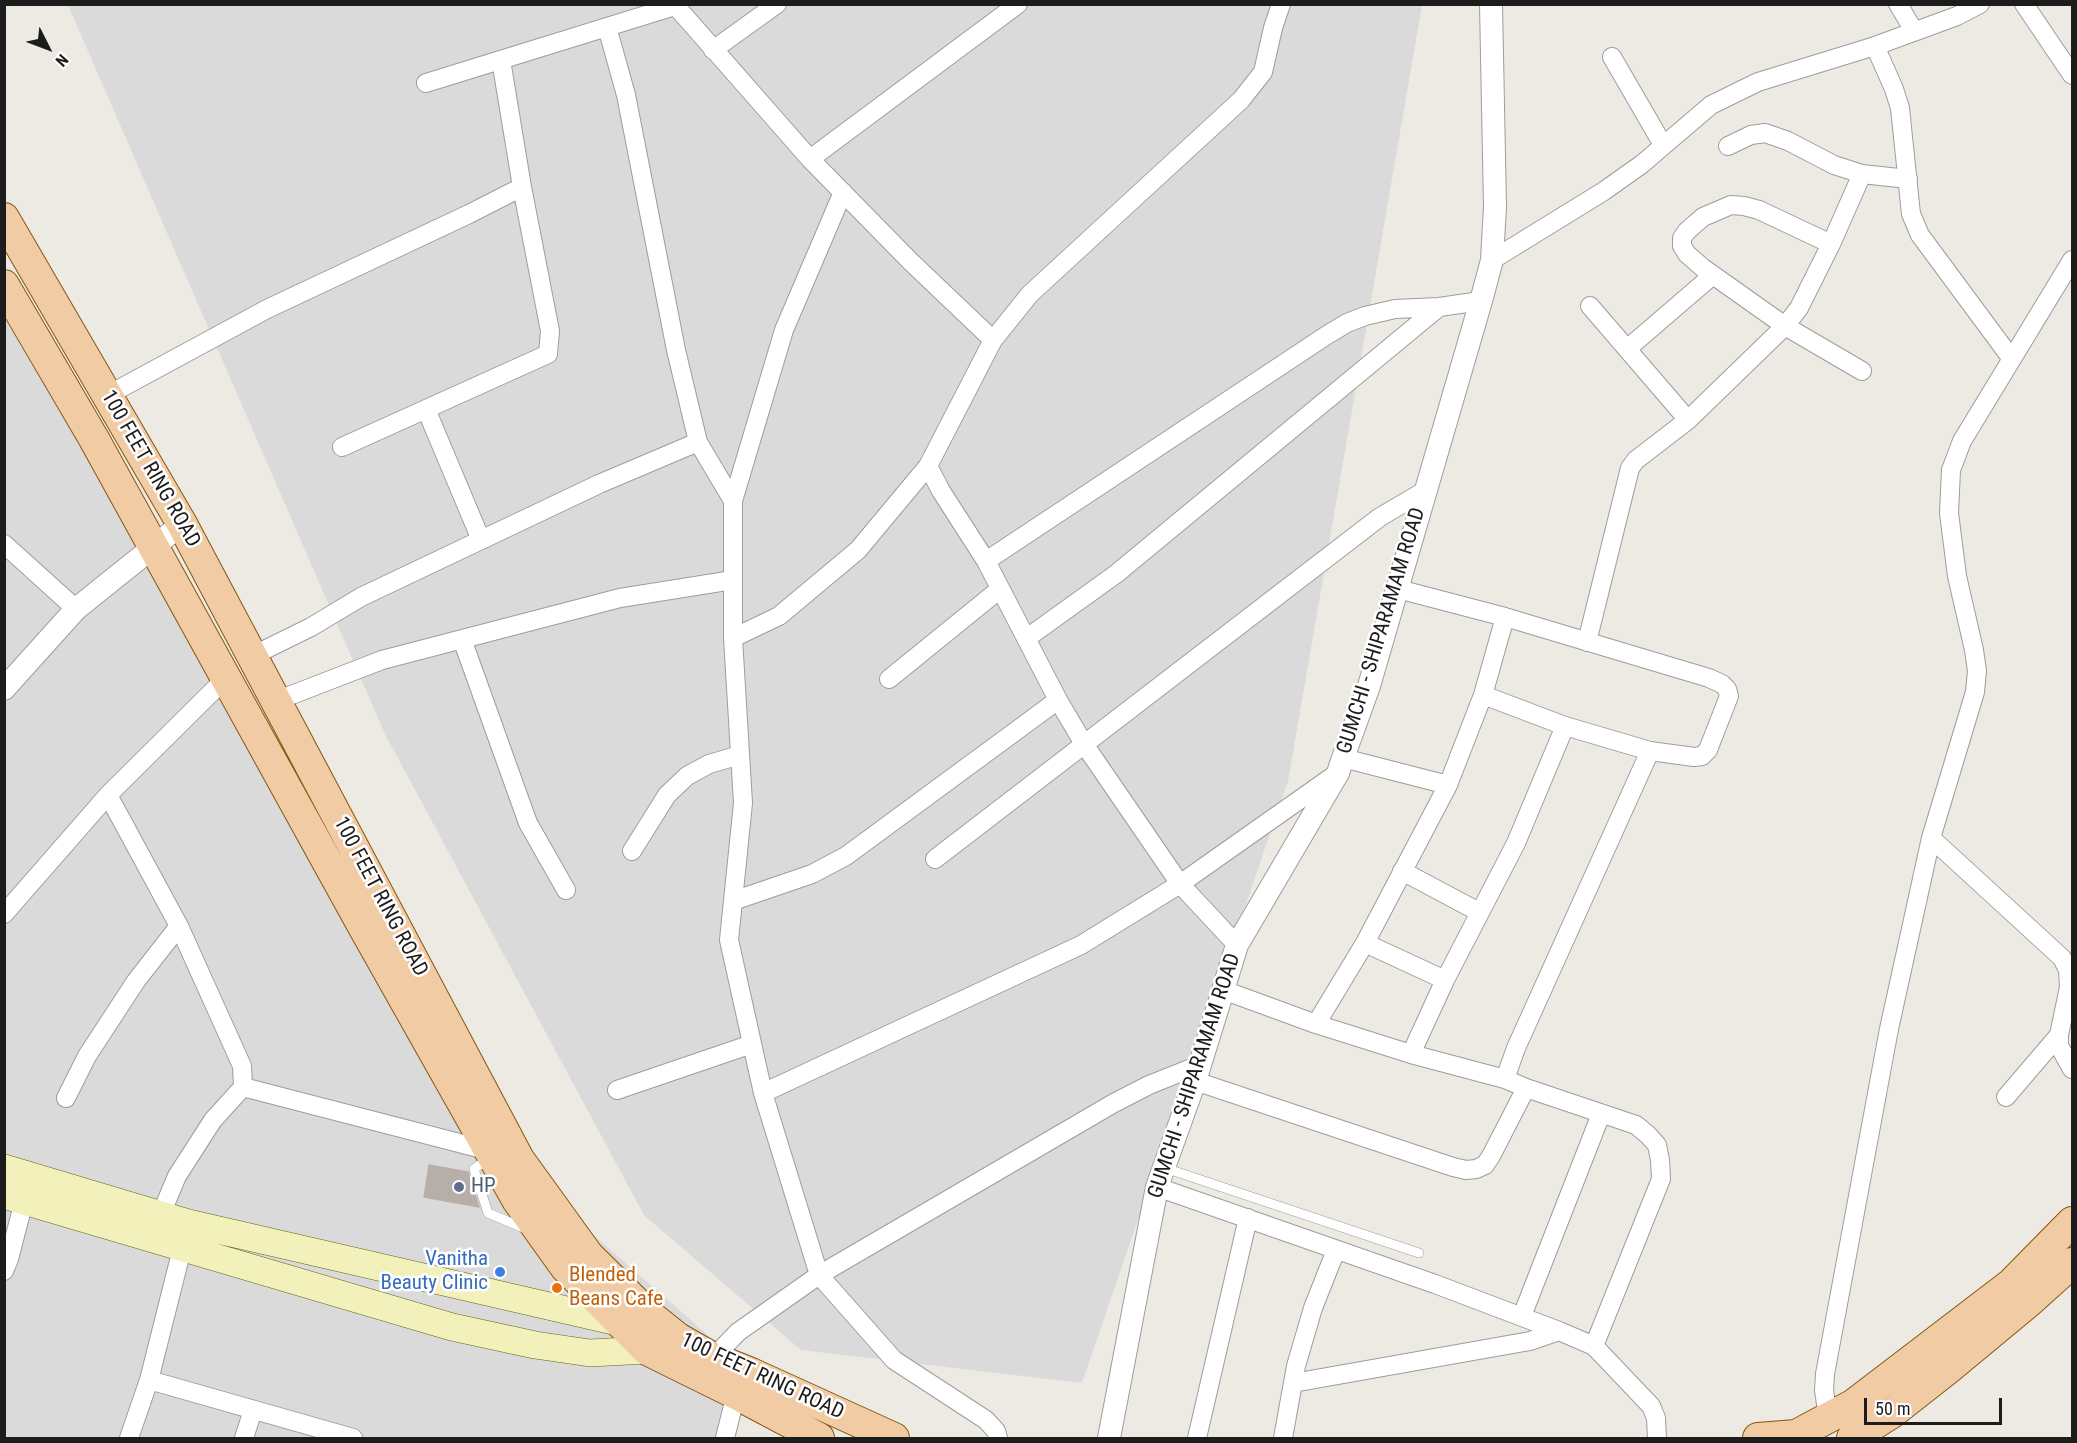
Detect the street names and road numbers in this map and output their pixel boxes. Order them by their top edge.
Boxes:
street label: 100 FEET RING ROAD [95,386,205,552]
street label: GUMCHI - SHIPARAMAM ROAD [1332,505,1432,757]
street label: 100 FEET RING ROAD [327,813,433,981]
street label: GUMCHI - SHIPARAMAM ROAD [1143,950,1247,1202]
street label: 100 FEET RING ROAD [676,1328,848,1426]

